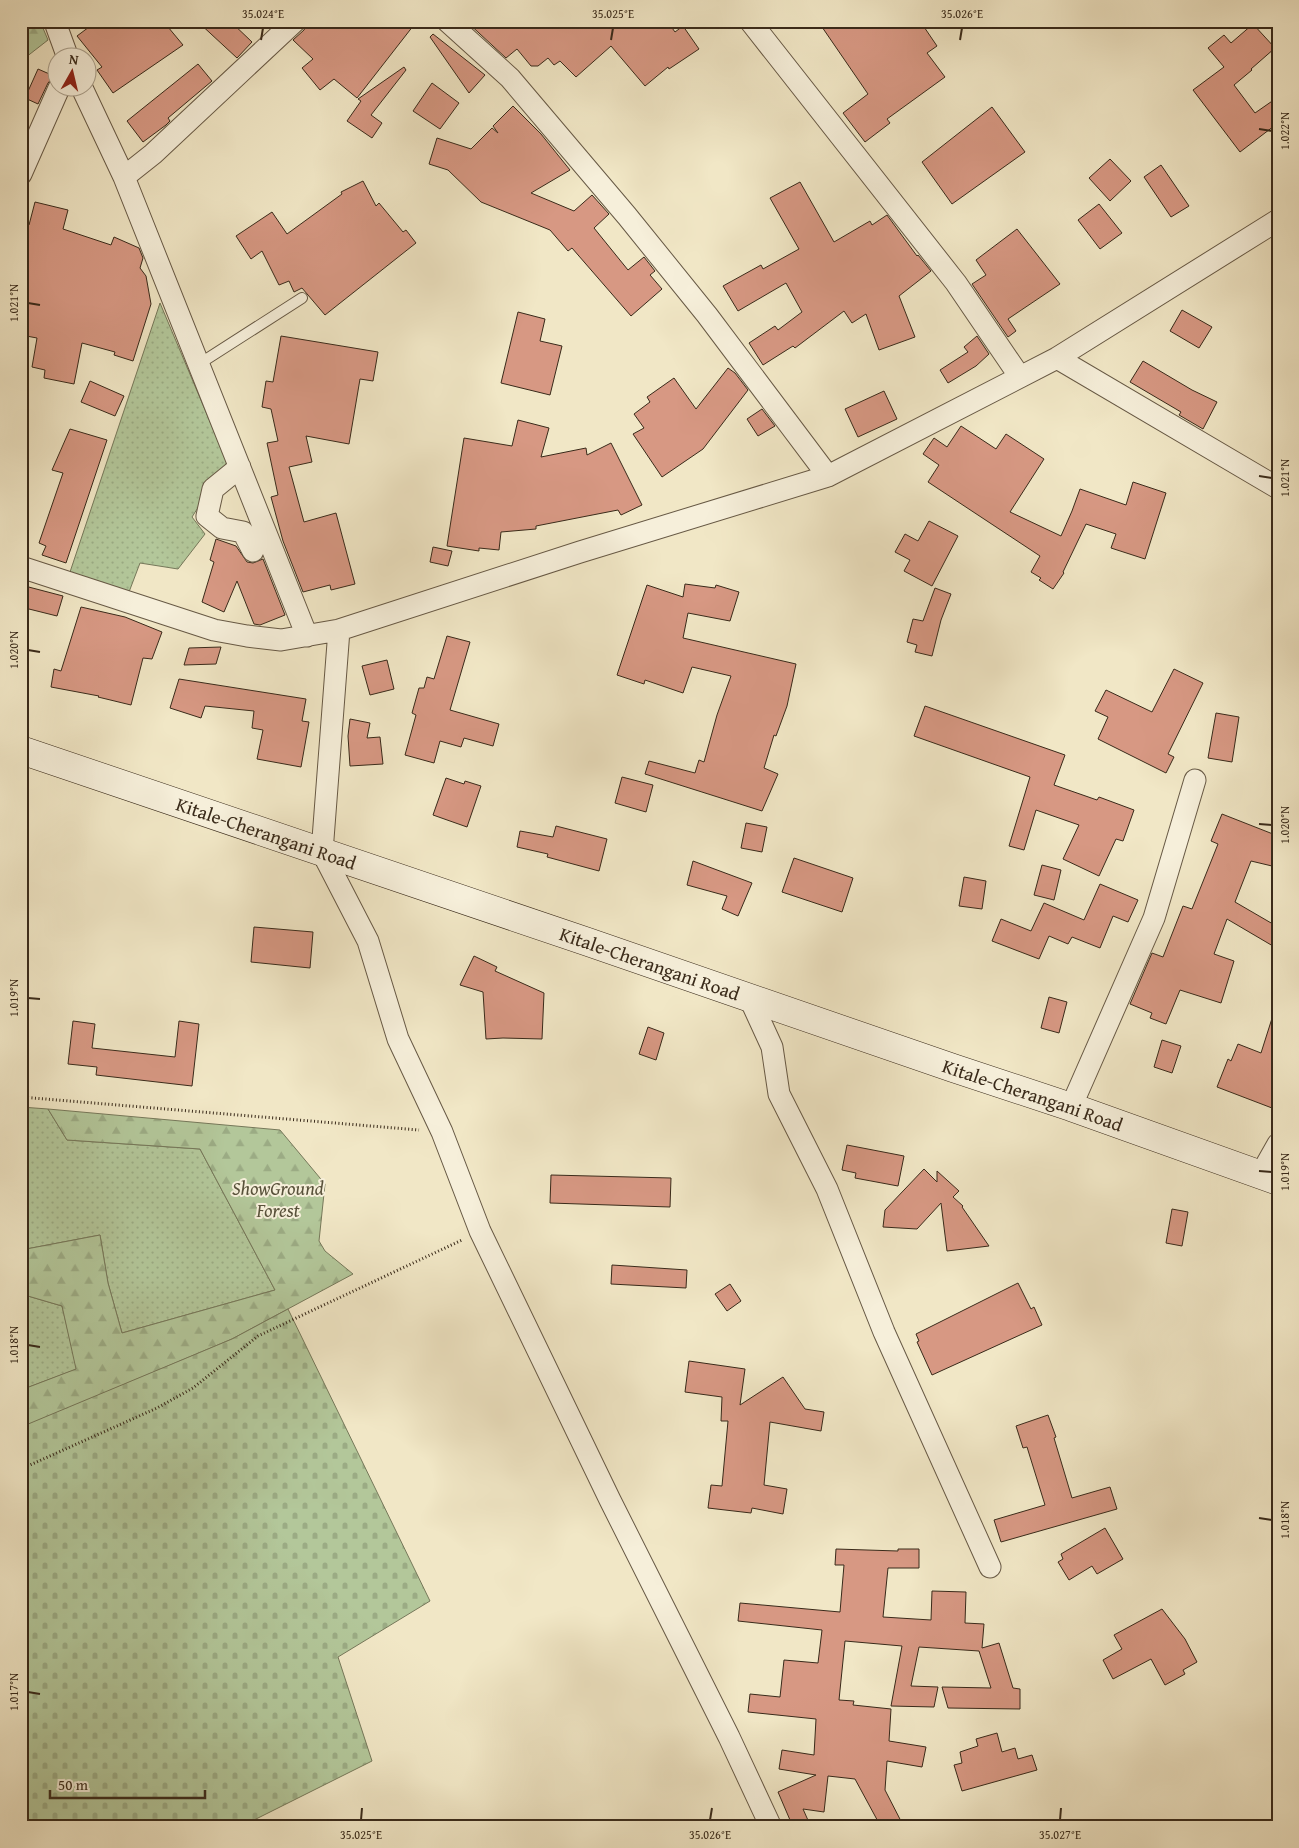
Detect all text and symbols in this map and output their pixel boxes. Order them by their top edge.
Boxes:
text: 35.024°E [242,5,284,22]
text: 35.025°E [592,5,634,22]
text: 35.026°E [941,5,983,22]
north arrow [48,48,98,98]
text: N [68,49,80,70]
text: 1.022°N [1276,112,1293,150]
text: 1.021°N [5,284,22,322]
text: 1.021°N [1276,459,1293,497]
text: 1.020°N [5,631,22,669]
street label: Kitale-Cherangani Road [172,790,361,877]
text: 1.020°N [1276,806,1293,844]
street label: Kitale-Cherangani Road [556,919,744,1008]
text: 1.019°N [5,979,22,1017]
street label: Kitale-Cherangani Road [939,1051,1128,1139]
text: 1.019°N [1276,1153,1293,1191]
park label: ShowGround Forest [232,1174,324,1224]
text: 1.018°N [5,1326,22,1364]
text: 1.018°N [1276,1501,1293,1539]
text: 1.017°N [5,1673,22,1711]
scale bar [50,1768,205,1800]
text: 50 m [58,1774,89,1795]
text: 35.025°E [340,1826,382,1843]
text: 35.026°E [689,1826,731,1843]
text: 35.027°E [1039,1826,1081,1843]

